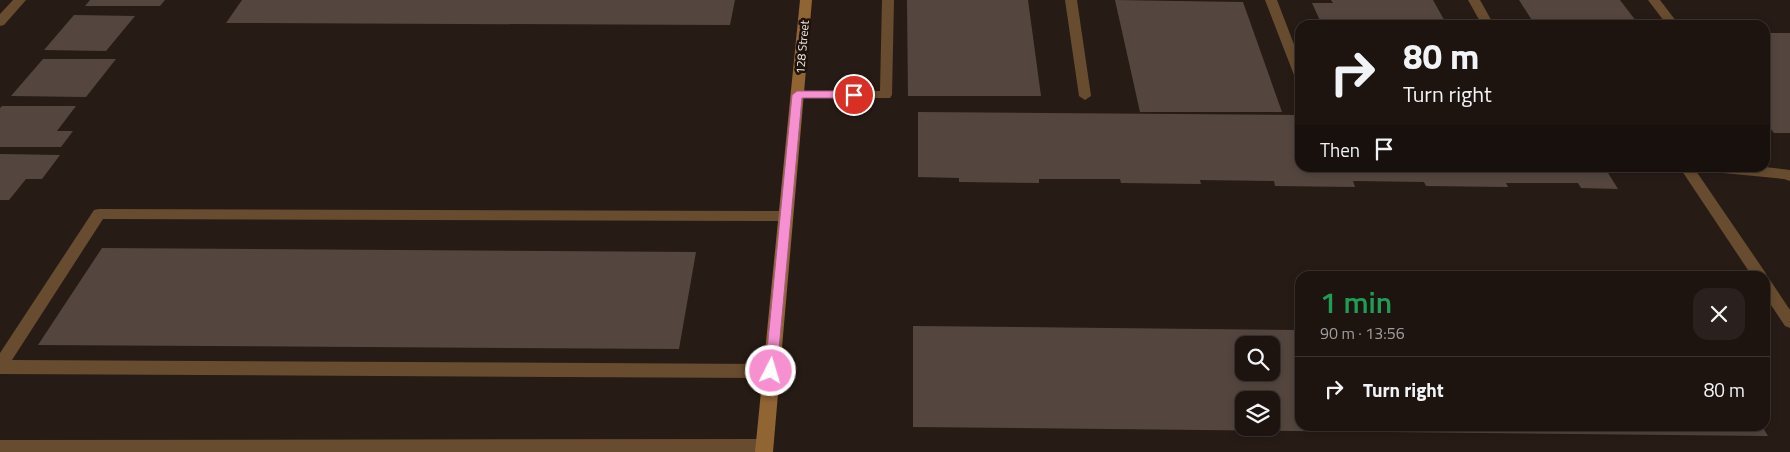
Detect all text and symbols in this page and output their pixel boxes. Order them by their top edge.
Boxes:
street label: 128 Street [790,19,814,75]
text: 80 m [1403,29,1479,83]
icon: right [1320,40,1385,105]
pin [833,74,875,116]
text: Turn right [1403,77,1492,111]
icon: arrive [840,81,868,109]
text: Then [1320,135,1360,164]
icon: arrive [1370,135,1398,163]
text: 1 min [1320,279,1392,325]
button: close [1693,288,1745,340]
text: 90 m · 13:56 [1320,321,1405,345]
map controls [1235,336,1280,436]
button: search [1235,336,1280,381]
position arrow [744,344,796,396]
icon: right [1320,375,1348,403]
text: Turn right [1363,375,1444,404]
text: 80 m [1704,375,1745,404]
button: layers [1235,391,1280,436]

